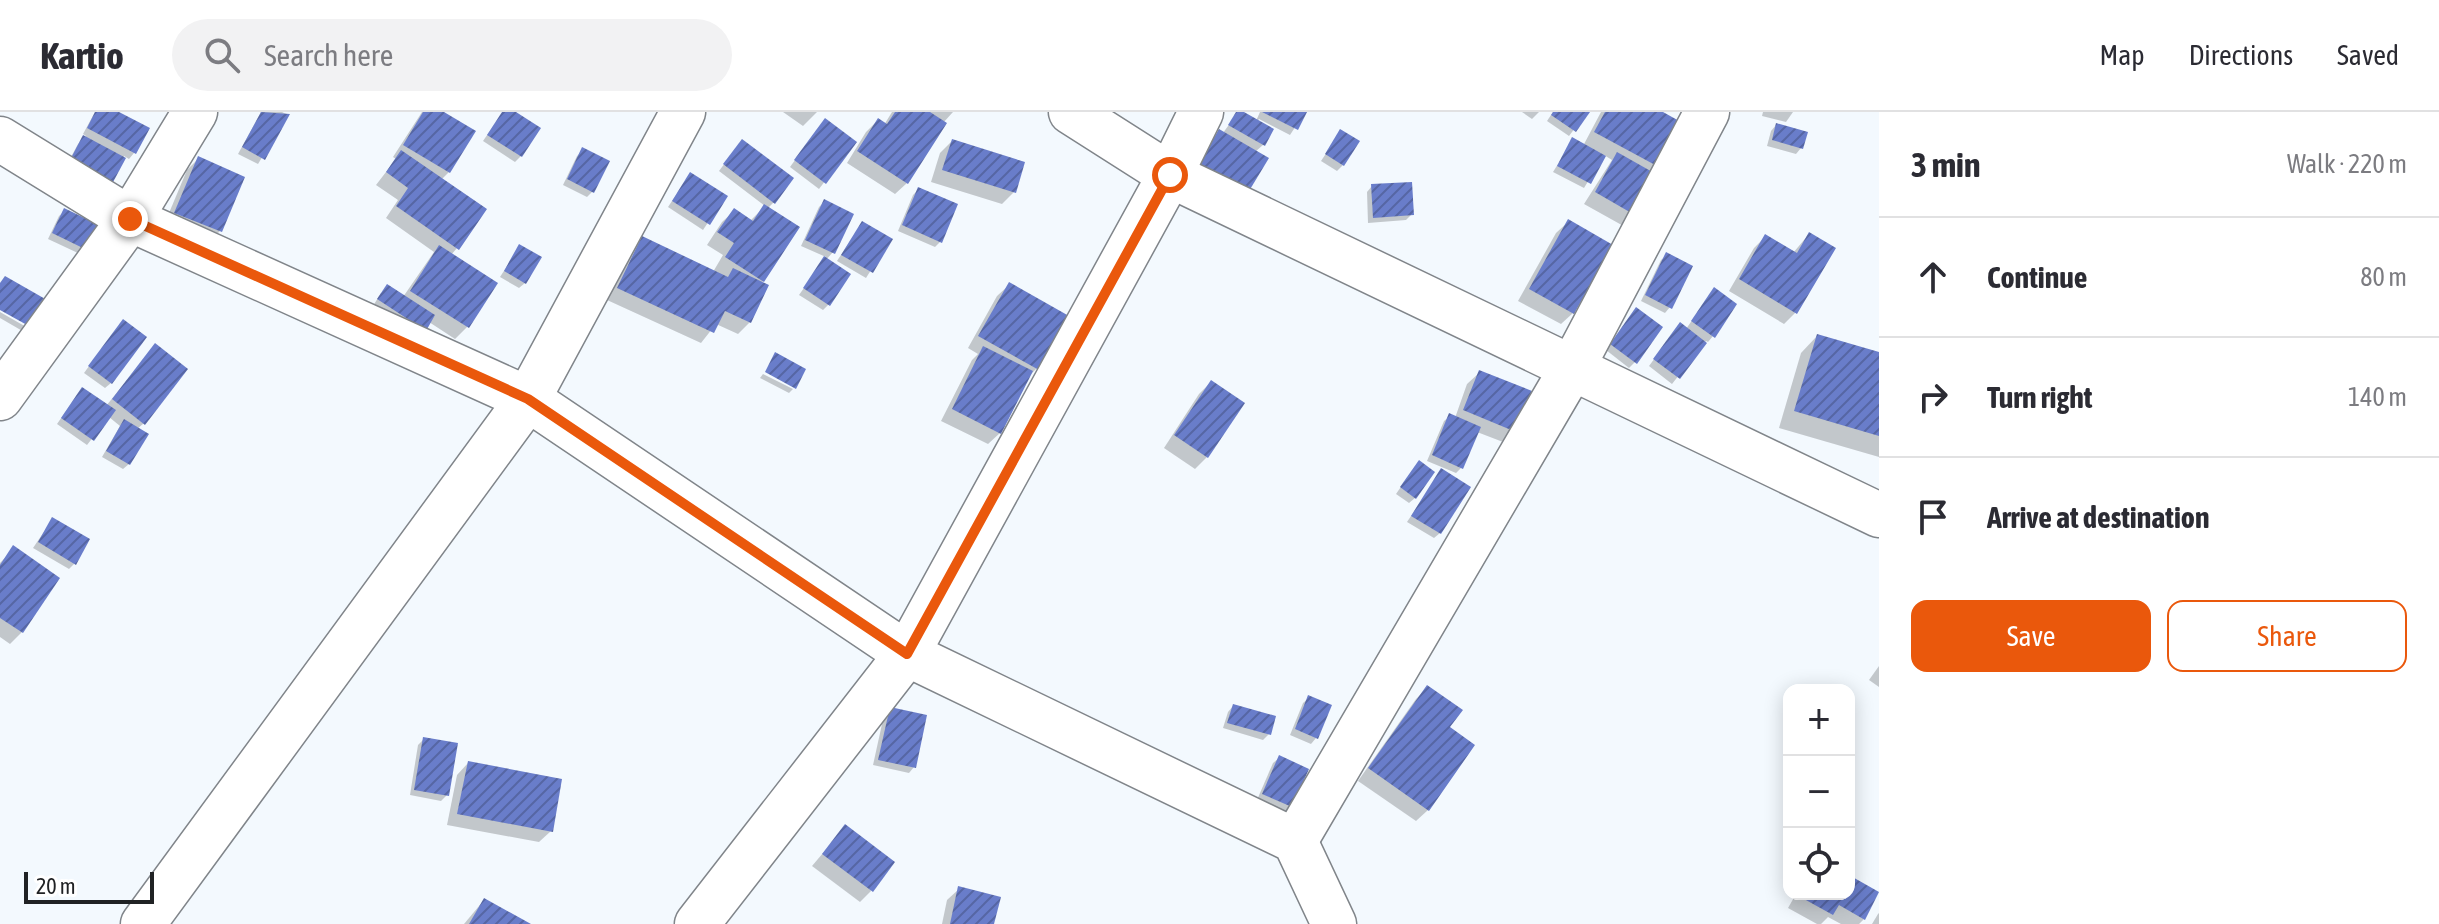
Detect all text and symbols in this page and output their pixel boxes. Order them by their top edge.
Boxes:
search box [172,19,732,91]
icon: search [200,33,244,77]
text: Kartio [40,34,124,77]
text: Search here [264,38,393,72]
text: Map [2100,39,2145,71]
text: Directions [2189,39,2293,71]
text: Saved [2337,39,2399,71]
text: 3 min [1911,145,1980,184]
text: Walk · 220 m [2287,149,2407,179]
route start [1152,157,1188,193]
route end [112,201,148,237]
icon: ahead [1911,255,1955,299]
text: Continue [1987,260,2087,294]
text: 80 m [2360,262,2407,292]
icon: right [1911,375,1955,419]
text: Turn right [1987,380,2093,414]
text: 140 m [2348,382,2407,412]
icon: arrive [1911,495,1955,539]
text: Arrive at destination [1987,500,2209,534]
button: Save [1911,600,2151,672]
button: Share [2167,600,2407,672]
map controls [1783,684,1855,900]
button: + [1783,684,1855,756]
button: − [1783,756,1855,828]
button: locate [1783,828,1855,900]
scale bar [24,868,154,904]
text: 20 m [36,873,76,899]

